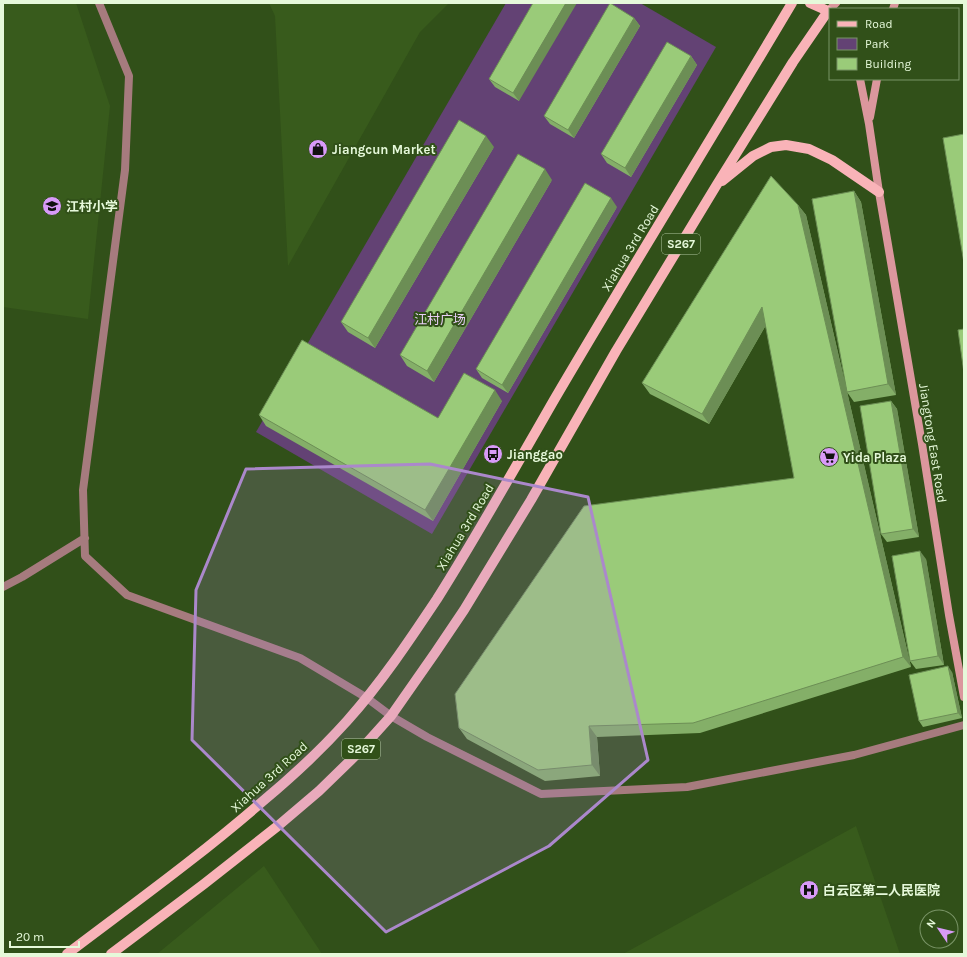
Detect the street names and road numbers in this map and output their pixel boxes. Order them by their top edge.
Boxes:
street label: Xiahua 3rd Road [598,202,662,294]
road number: S267 [662,234,700,254]
street label: Jiangtong East Road [916,382,950,504]
street label: Xiahua 3rd Road [433,481,497,573]
street label: Xiahua 3rd Road [227,738,311,816]
road number: S267 [342,739,380,759]

